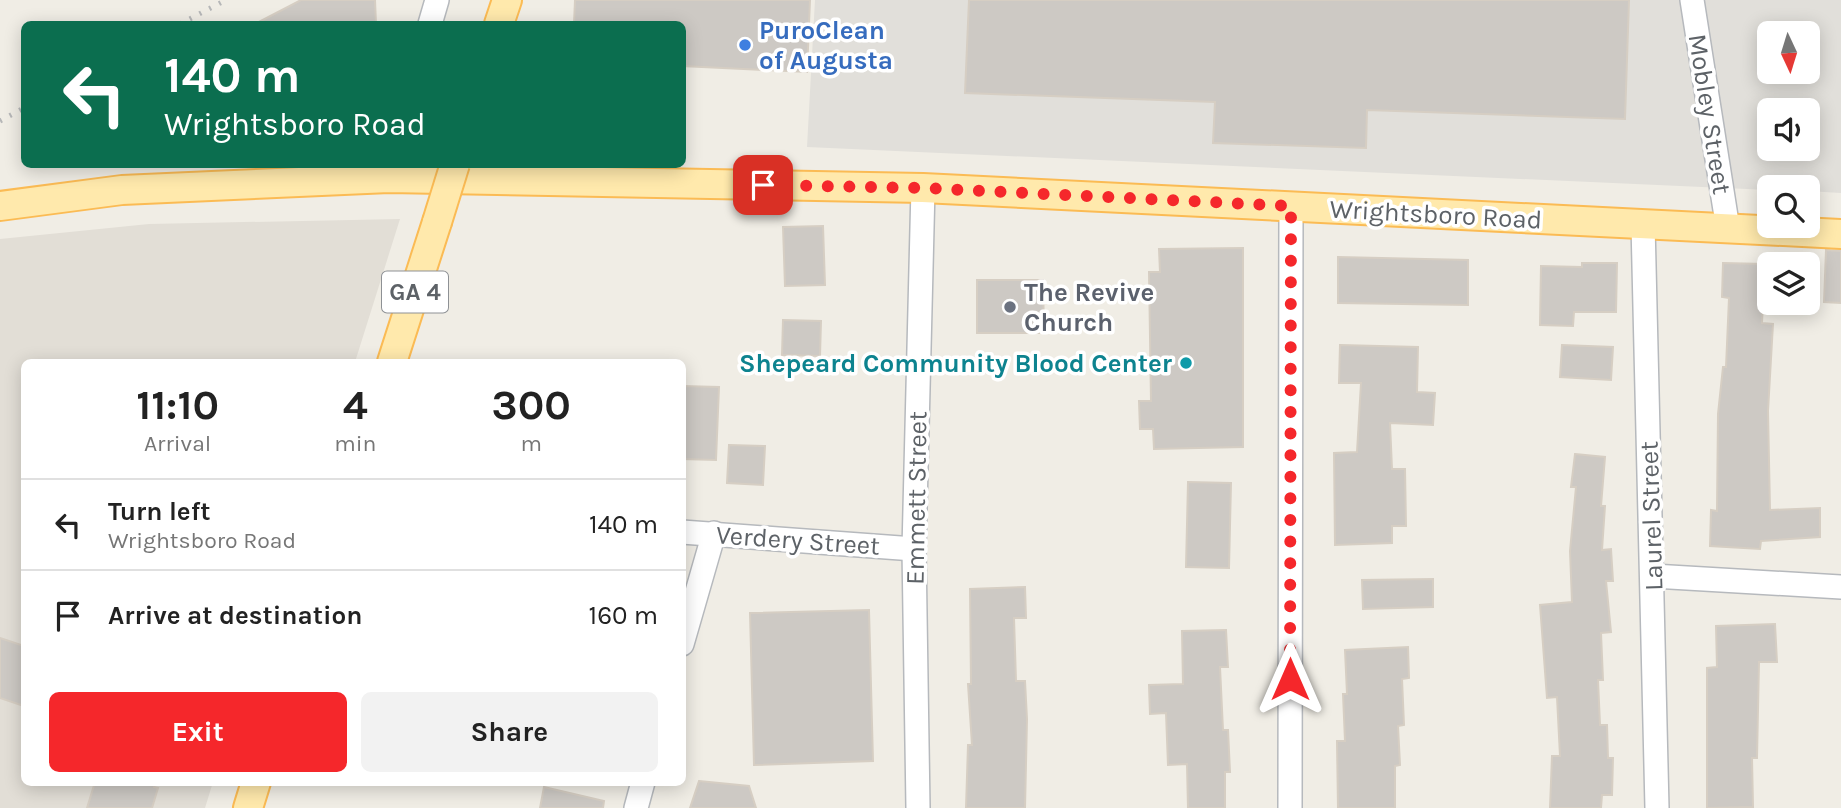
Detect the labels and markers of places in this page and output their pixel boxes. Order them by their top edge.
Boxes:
place label: PuroClean of Augusta [759,15,893,76]
marker: PuroClean of Augusta [737,37,753,53]
pin [733,155,793,215]
place label: The Revive Church [1024,277,1154,338]
marker: The Revive Church [1002,299,1018,315]
place label: Shepeard Community Blood Center [739,348,1173,379]
marker: Shepeard Community Blood Center [1178,355,1194,371]

